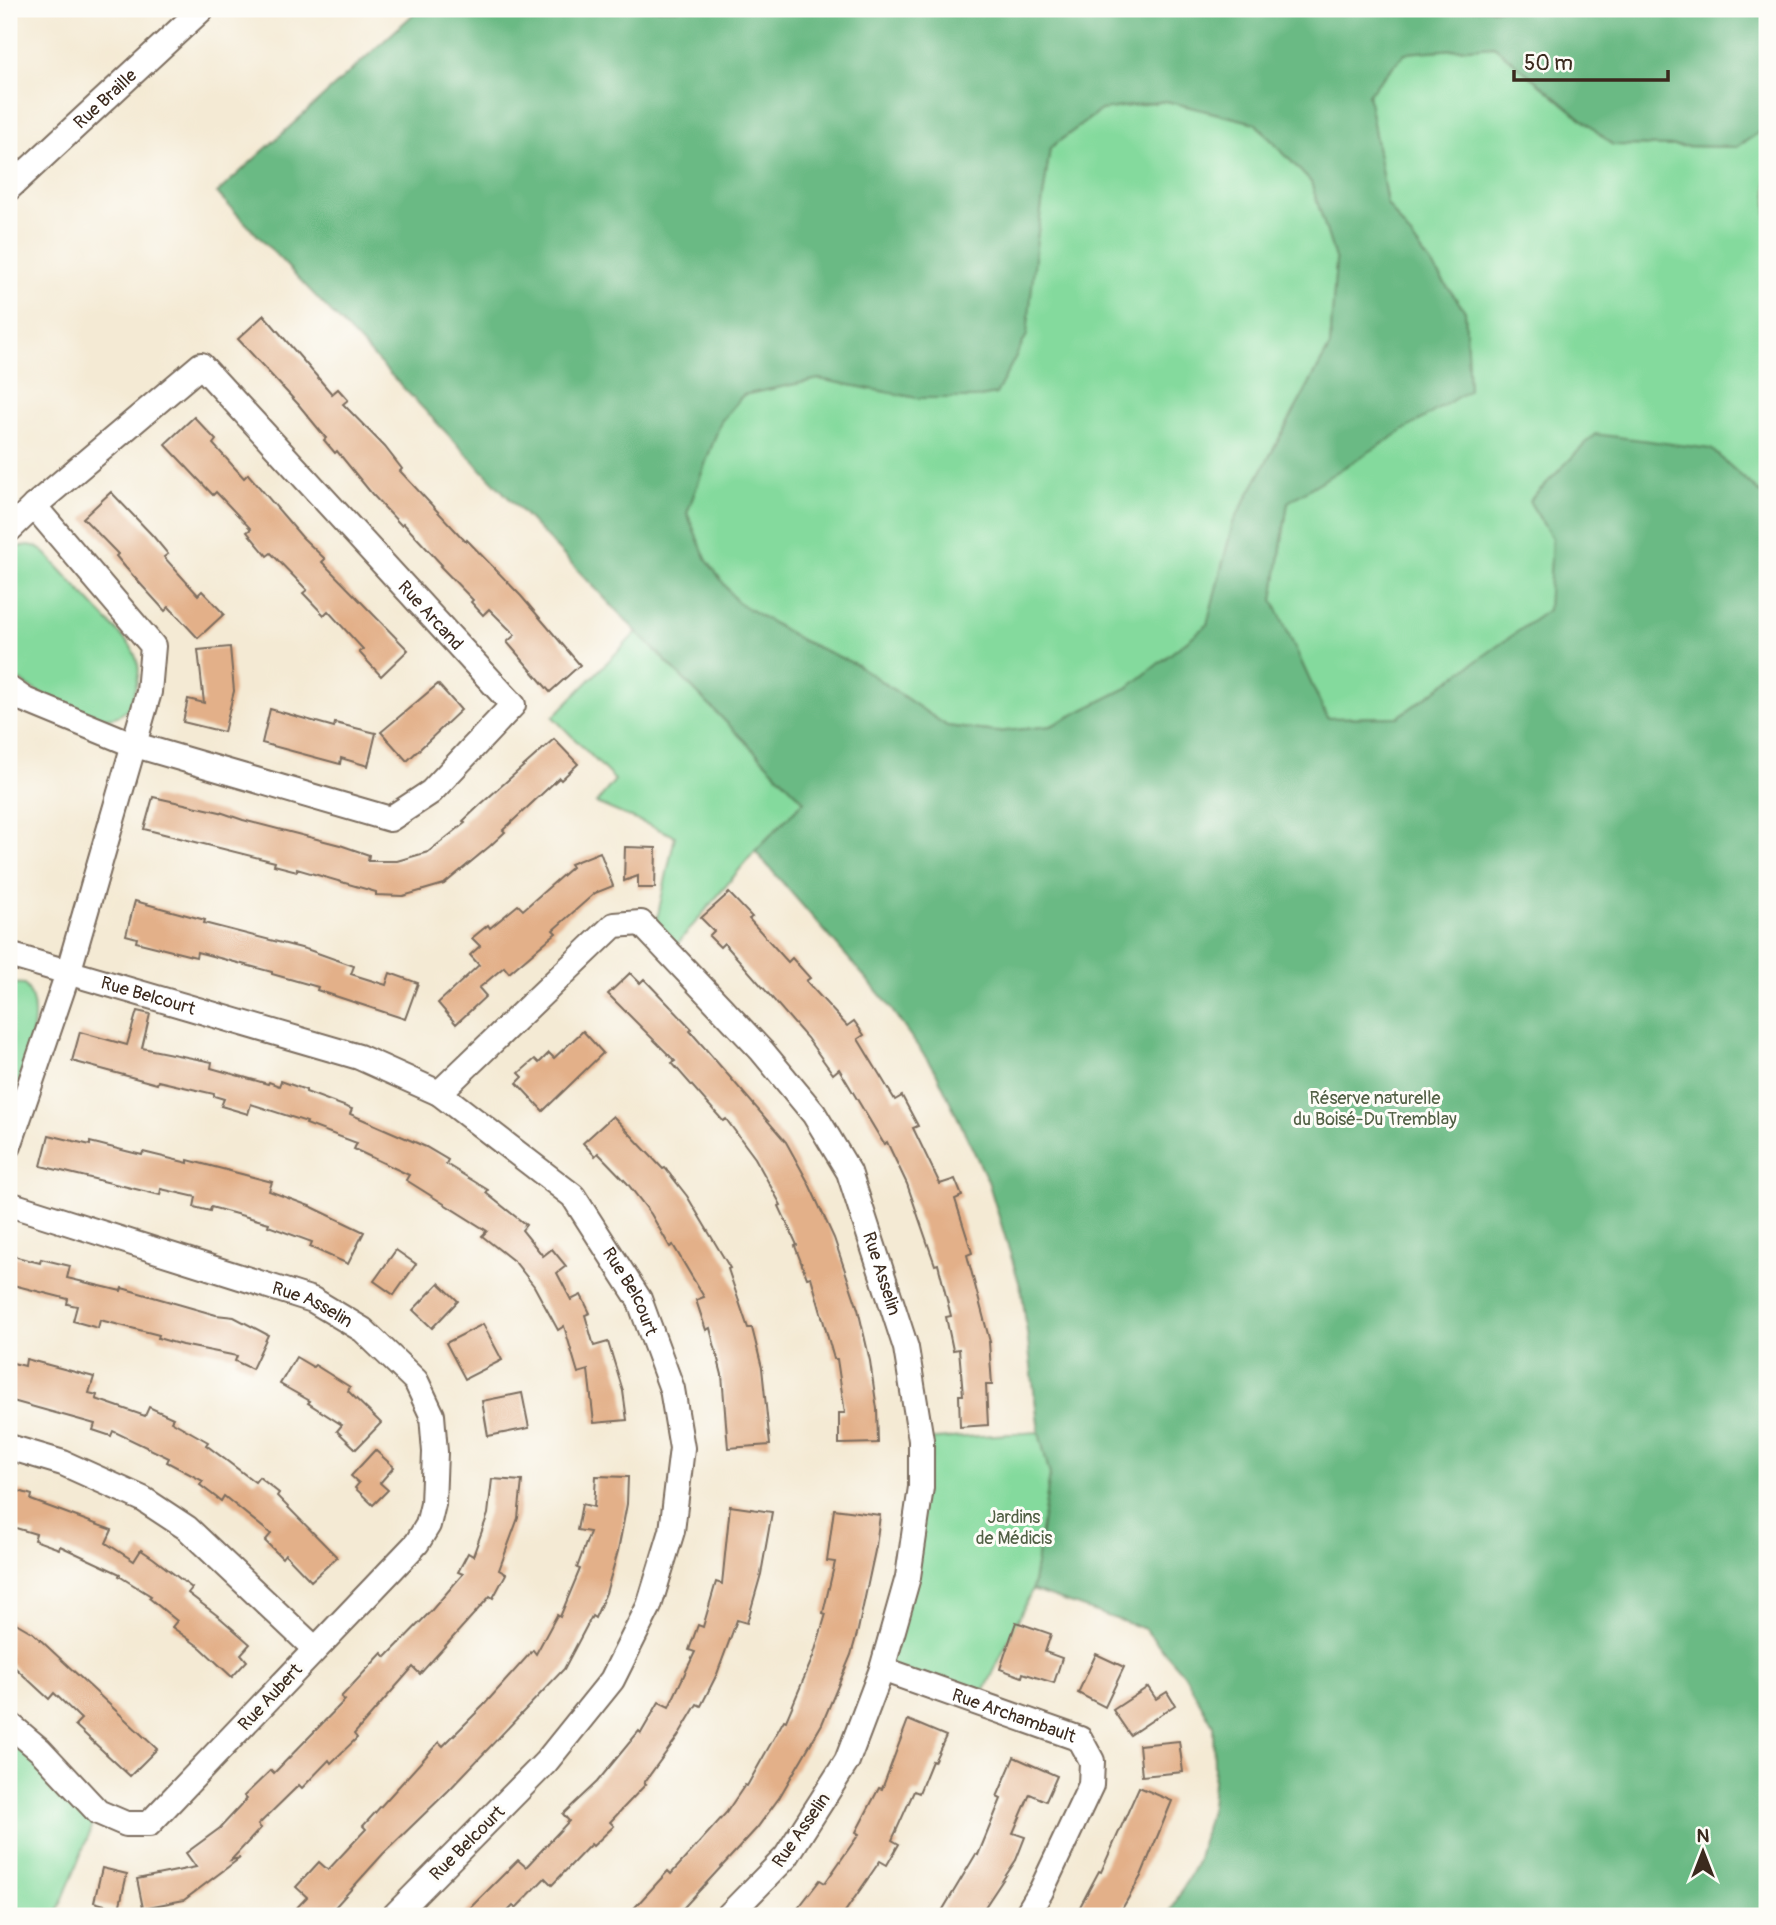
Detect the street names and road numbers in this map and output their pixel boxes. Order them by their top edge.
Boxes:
street label: Rue Braille [69,64,142,134]
street label: Rue Arcand [393,576,468,655]
street label: Rue Belcourt [98,971,199,1021]
street label: Rue Asselin [857,1229,906,1318]
street label: Rue Belcourt [597,1243,663,1339]
street label: Rue Asselin [269,1277,357,1333]
street label: Rue Aubert [233,1658,308,1736]
street label: Rue Archambault [949,1684,1080,1749]
street label: Rue Asselin [767,1788,836,1872]
street label: Rue Belcourt [425,1800,510,1886]

